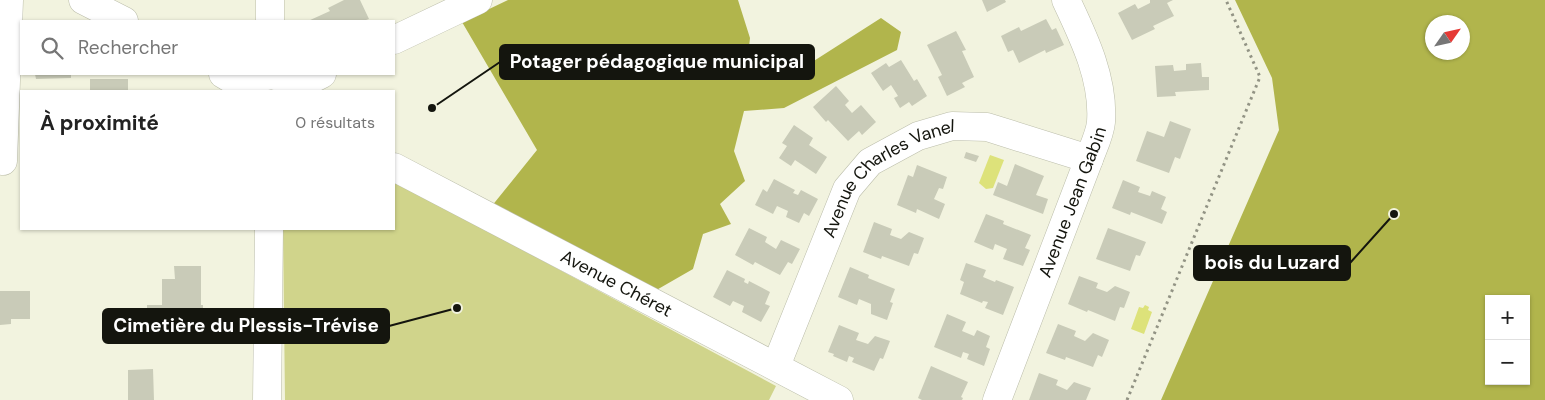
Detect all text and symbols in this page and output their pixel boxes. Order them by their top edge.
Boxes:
north arrow [1425,15,1470,60]
search box [20,20,395,75]
icon: search [38,34,66,62]
text: Rechercher [78,35,178,60]
callout: Potager pédagogique municipal [500,45,814,79]
text: Potager pédagogique municipal [510,49,804,74]
text: À proximité [40,109,159,137]
text: 0 résultats [295,112,375,133]
street label: Avenue Charles Vanel [817,114,955,241]
street label: Avenue Jean Gabin [1033,124,1112,281]
street label: Avenue Chéret [556,244,676,323]
callout: bois du Luzard [1194,246,1350,280]
text: bois du Luzard [1204,250,1340,275]
map controls [1485,295,1530,385]
button: + [1485,295,1530,340]
callout: Cimetière du Plessis-Trévise [103,309,389,343]
text: Cimetière du Plessis-Trévise [113,313,379,338]
button: − [1485,340,1530,385]

